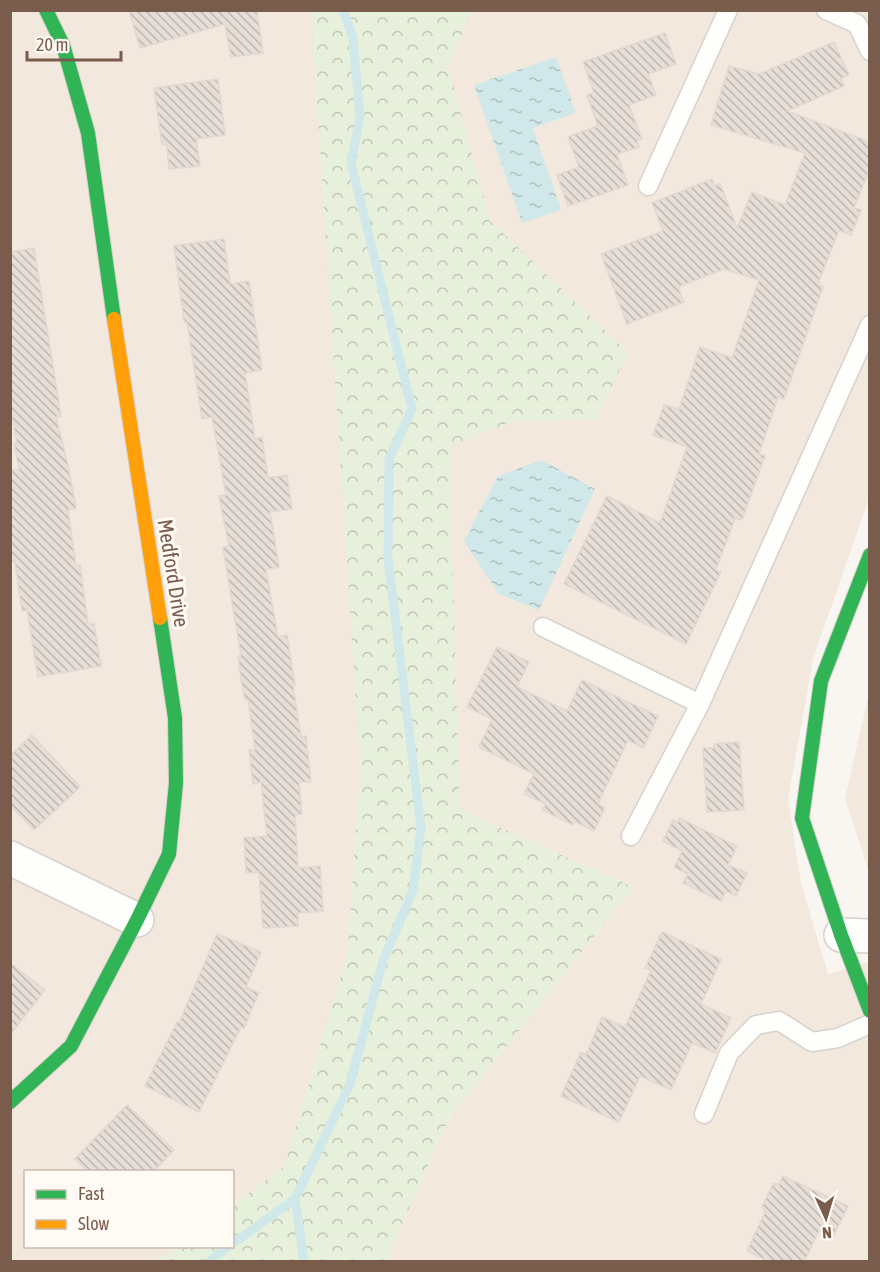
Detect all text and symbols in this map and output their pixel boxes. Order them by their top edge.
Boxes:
scale bar [27,24,122,62]
text: 20 m [36,34,68,55]
street label: Medford Drive [154,517,194,629]
legend [24,1170,234,1248]
text: Fast [78,1183,105,1204]
north arrow [796,1188,856,1248]
text: Slow [78,1213,109,1234]
text: N [822,1224,832,1242]

